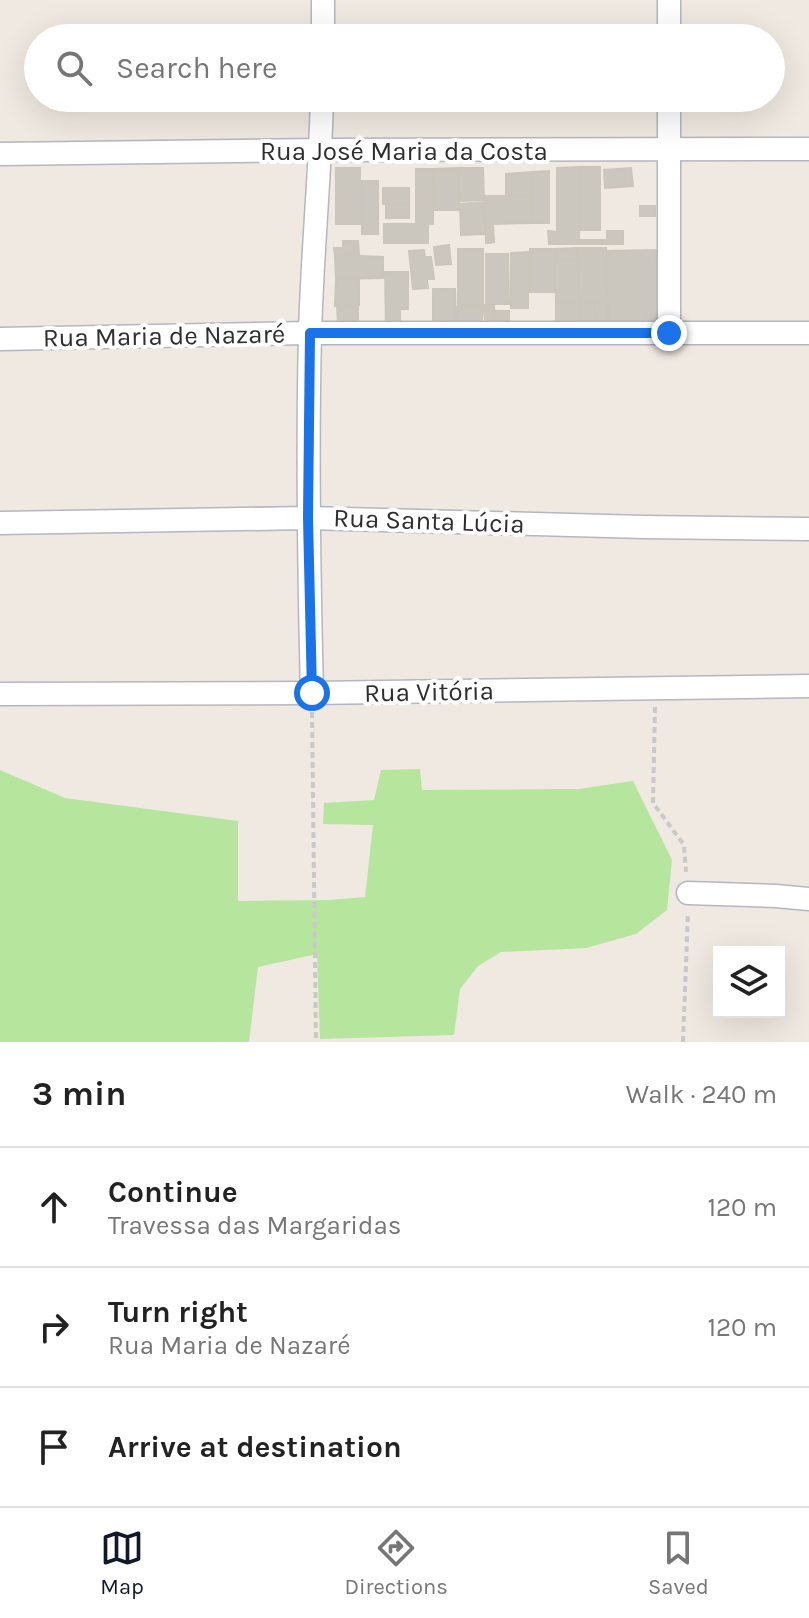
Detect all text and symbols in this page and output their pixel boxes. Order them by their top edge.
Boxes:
search box [24,24,785,112]
icon: search [52,46,96,90]
text: Search here [116,50,277,86]
street label: Rua José Maria da Costa [260,136,548,167]
route end [651,315,687,351]
street label: Rua Maria de Nazaré [42,318,286,354]
street label: Rua Santa Lúcia [333,502,525,540]
route start [294,675,330,711]
street label: Rua Vitória [364,675,494,709]
map controls [713,946,785,1018]
button: layers [713,946,785,1018]
text: 3 min [32,1074,126,1114]
text: Walk · 240 m [626,1079,777,1110]
text: Continue [108,1174,238,1210]
icon: ahead [32,1185,76,1229]
text: 120 m [707,1192,777,1223]
text: Travessa das Margaridas [108,1210,401,1241]
text: Turn right [108,1294,248,1330]
icon: right [32,1305,76,1349]
text: 120 m [707,1312,777,1343]
text: Rua Maria de Nazaré [108,1330,351,1361]
icon: arrive [32,1425,76,1469]
text: Arrive at destination [108,1429,402,1465]
tab: Map [100,1526,144,1600]
tab: Directions [344,1526,448,1600]
tab: Saved [648,1526,709,1600]

